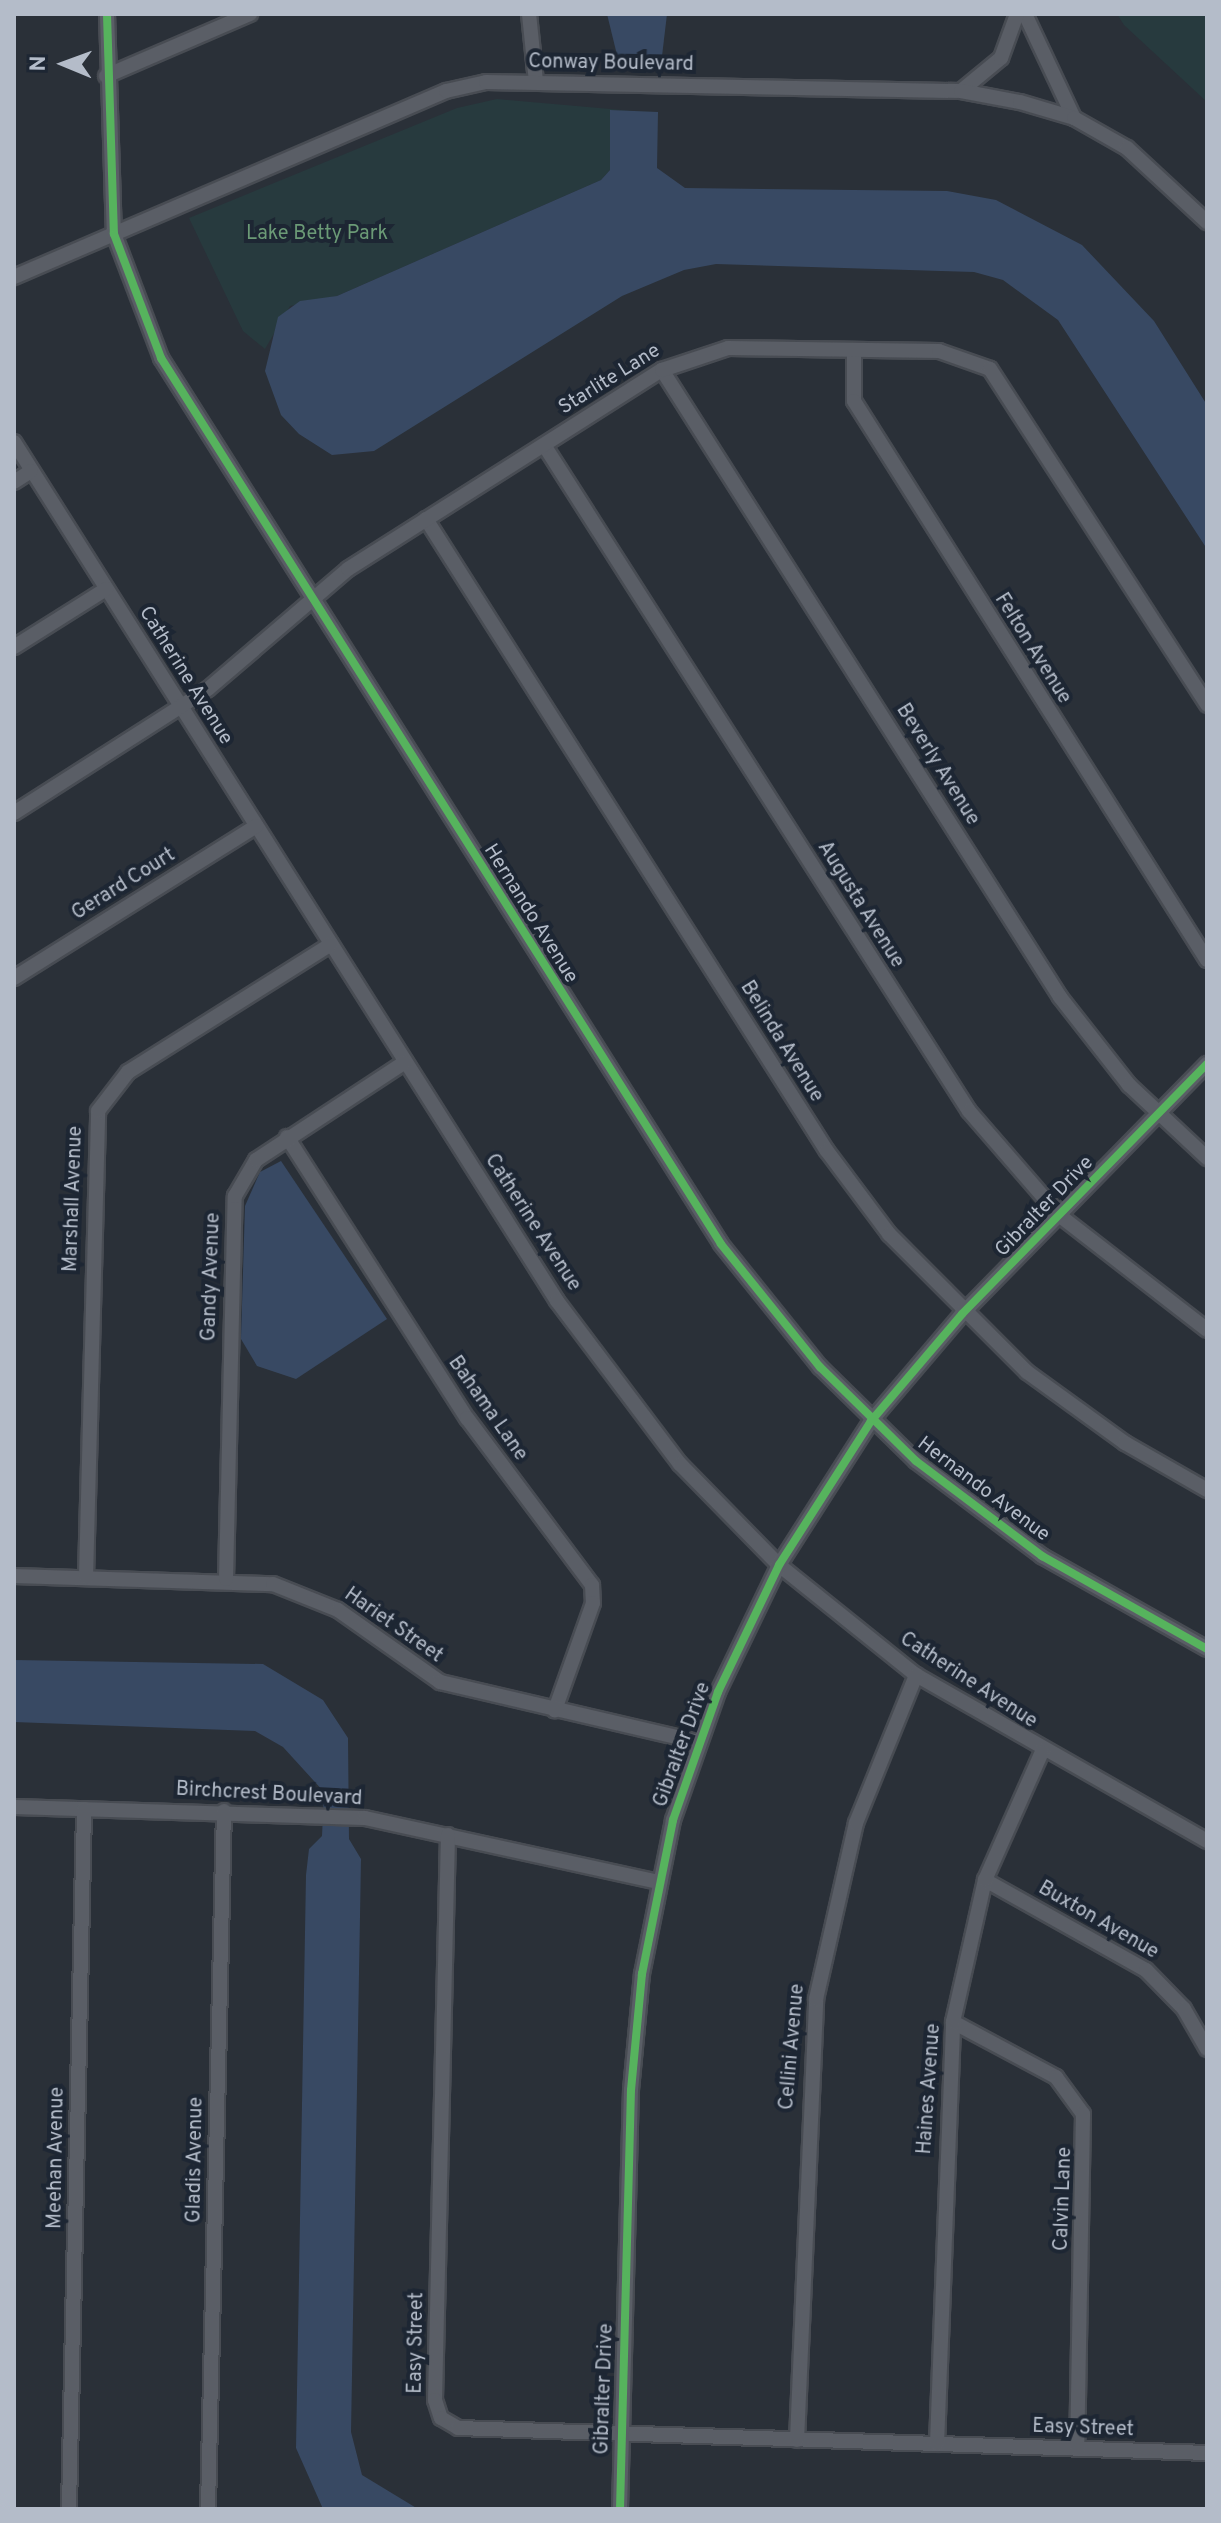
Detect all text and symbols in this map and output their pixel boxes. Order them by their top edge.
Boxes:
north arrow [24,24,104,104]
street label: Conway Boulevard [528,51,694,77]
text: N [26,55,53,72]
park label: Lake Betty Park [246,222,388,246]
street label: Starlite Lane [555,339,665,421]
street label: Felton Avenue [988,589,1076,709]
street label: Catherine Avenue [133,602,237,750]
street label: Beverly Avenue [890,699,984,831]
street label: Augusta Avenue [811,837,909,973]
street label: Hernando Avenue [477,840,583,988]
street label: Gerard Court [68,844,180,926]
street label: Belinda Avenue [734,977,828,1107]
street label: Marshall Avenue [59,1125,89,1273]
street label: Catherine Avenue [479,1150,585,1296]
street label: Gibralter Drive [991,1151,1099,1263]
street label: Gandy Avenue [198,1212,226,1342]
street label: Bahama Lane [442,1352,532,1466]
street label: Hernando Avenue [912,1432,1054,1548]
street label: Hariet Street [339,1583,447,1669]
street label: Catherine Avenue [895,1628,1041,1734]
street label: Gibralter Drive [649,1679,717,1811]
street label: Birchcrest Boulevard [175,1778,363,1812]
street label: Buxton Avenue [1033,1877,1163,1965]
street label: Cellini Avenue [775,1983,811,2111]
street label: Haines Avenue [913,2022,947,2156]
street label: Meehan Avenue [44,2086,70,2230]
street label: Gladis Avenue [183,2096,209,2224]
street label: Calvin Lane [1050,2146,1078,2252]
street label: Easy Street [404,2292,430,2394]
street label: Gibralter Drive [591,2323,619,2455]
street label: Easy Street [1032,2415,1134,2443]

